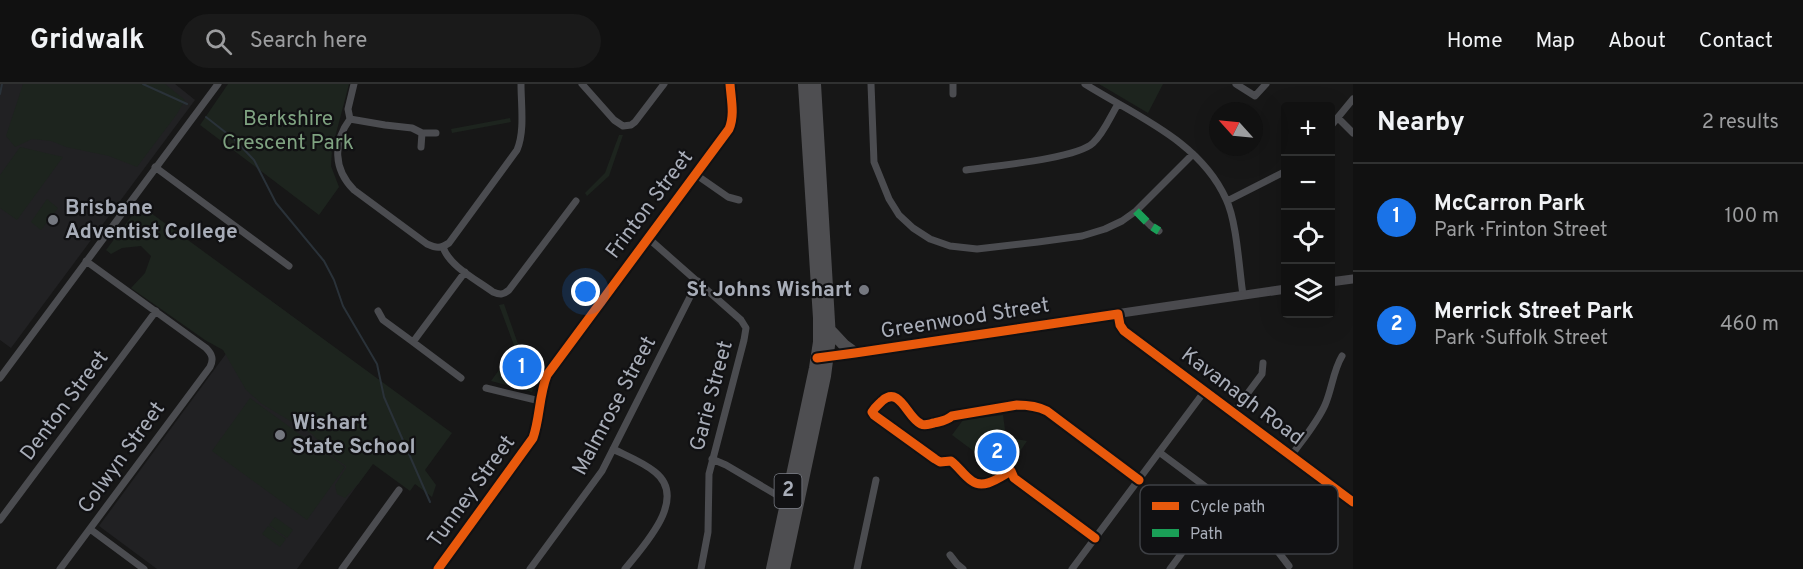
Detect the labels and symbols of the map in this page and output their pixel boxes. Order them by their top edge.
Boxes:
north arrow [1209,102,1263,156]
park label: Berkshire Crescent Park [222,106,354,157]
street label: Frinton Street [600,145,700,265]
place label: Brisbane Adventist College [65,195,238,246]
marker: Brisbane Adventist College [46,213,60,227]
your location [571,277,600,306]
place label: St Johns Wishart [686,277,852,304]
marker: St Johns Wishart [857,283,871,297]
street label: Greenwood Street [879,292,1051,346]
street label: Malmrose Street [567,332,663,480]
street label: Garie Street [684,338,740,454]
street label: Kavanagh Road [1175,342,1309,452]
pin: 1 [502,344,542,390]
street label: Denton Street [15,346,115,466]
street label: Colwyn Street [72,397,172,519]
place label: Wishart State School [292,410,416,461]
marker: Wishart State School [273,428,287,442]
pin: 2 [978,430,1016,475]
street label: Tunney Street [422,431,522,553]
road number: 2 [774,474,802,508]
legend [1140,485,1338,554]
text: Cycle path [1190,498,1265,518]
text: Path [1190,525,1223,545]

